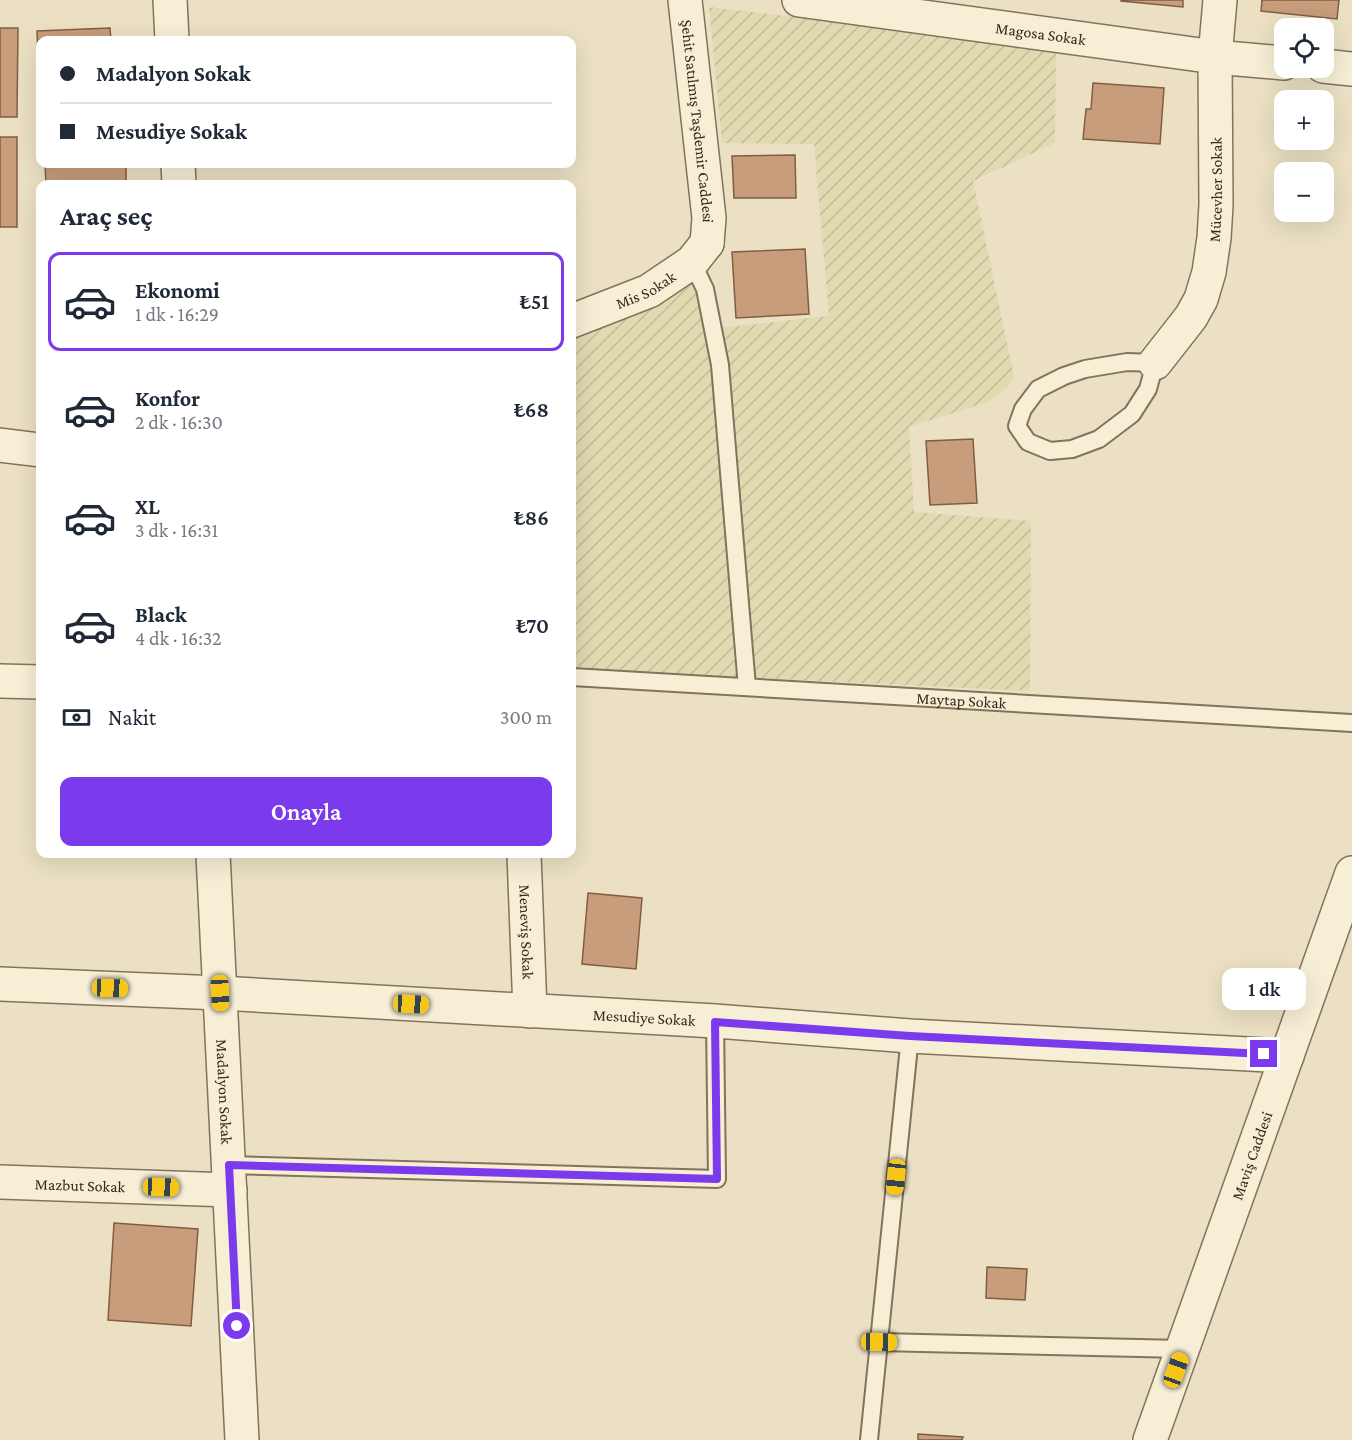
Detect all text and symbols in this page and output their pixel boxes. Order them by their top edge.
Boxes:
map controls [1274,18,1334,222]
button: locate [1274,18,1334,78]
street label: Şehit Satılmış Taşdemir Caddesi [678,19,718,224]
street label: Magosa Sokak [995,19,1087,48]
text: Madalyon Sokak [96,61,251,86]
button: + [1274,90,1334,150]
text: Mesudiye Sokak [96,119,247,144]
street label: Mücevher Sokak [1205,137,1225,243]
button: − [1274,162,1334,222]
text: Araç seç [60,201,152,231]
street label: Mis Sokak [613,267,679,312]
icon: car [63,275,117,329]
text: Ekonomi [135,278,220,303]
text: ₺51 [520,289,549,314]
text: 1 dk · 16:29 [135,303,219,325]
icon: car [63,383,117,437]
text: Konfor [135,386,200,411]
text: ₺68 [514,397,549,422]
text: 2 dk · 16:30 [135,411,223,433]
icon: car [63,491,117,545]
text: XL [135,494,160,519]
text: ₺86 [514,505,549,530]
text: 3 dk · 16:31 [135,519,218,541]
icon: car [63,599,117,653]
text: Black [135,602,187,627]
text: ₺70 [516,613,549,638]
text: 4 dk · 16:32 [135,627,222,649]
street label: Maytap Sokak [916,689,1007,711]
icon: cash [60,701,93,734]
text: Nakit [108,705,156,730]
text: 300 m [500,706,552,728]
button: Onayla [60,777,552,846]
street label: Meneviş Sokak [517,884,537,980]
callout: 1 dk [1222,967,1306,1009]
car [210,975,230,1011]
car [92,978,128,998]
text: 1 dk [1248,978,1280,1000]
car [393,994,429,1014]
street label: Mesudiye Sokak [592,1006,696,1028]
street label: Madalyon Sokak [214,1039,236,1145]
route end [1250,1040,1277,1067]
street label: Maviş Caddesi [1228,1109,1275,1202]
car [885,1158,907,1196]
street label: Mazbut Sokak [34,1175,126,1195]
car [143,1177,179,1197]
route start [223,1312,250,1339]
car [861,1333,897,1351]
car [1161,1350,1191,1390]

